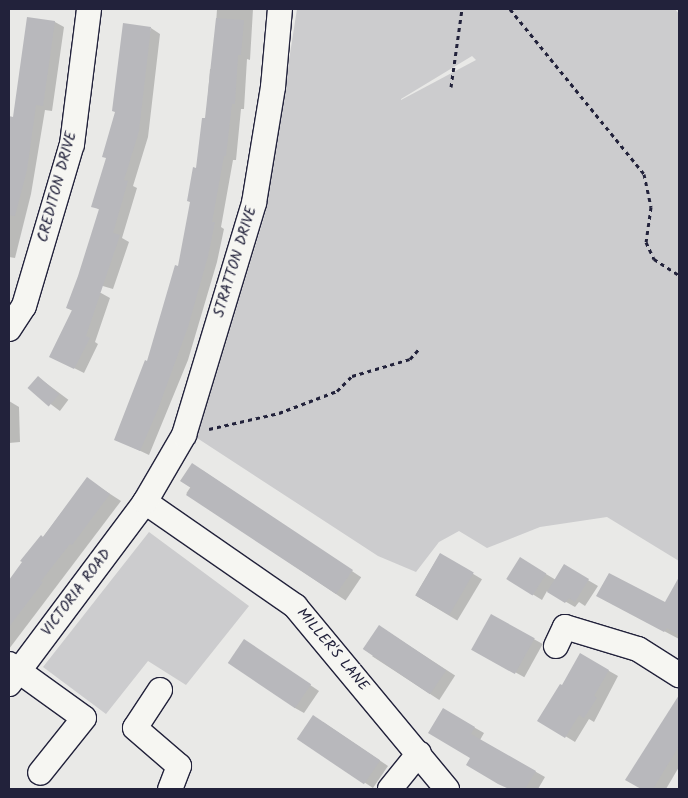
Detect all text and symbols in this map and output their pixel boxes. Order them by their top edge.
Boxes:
street label: CREDITON DRIVE [35,130,81,244]
street label: STRATTON DRIVE [211,204,261,320]
street label: VICTORIA ROAD [38,546,116,640]
street label: MILLER'S LANE [292,605,372,695]

